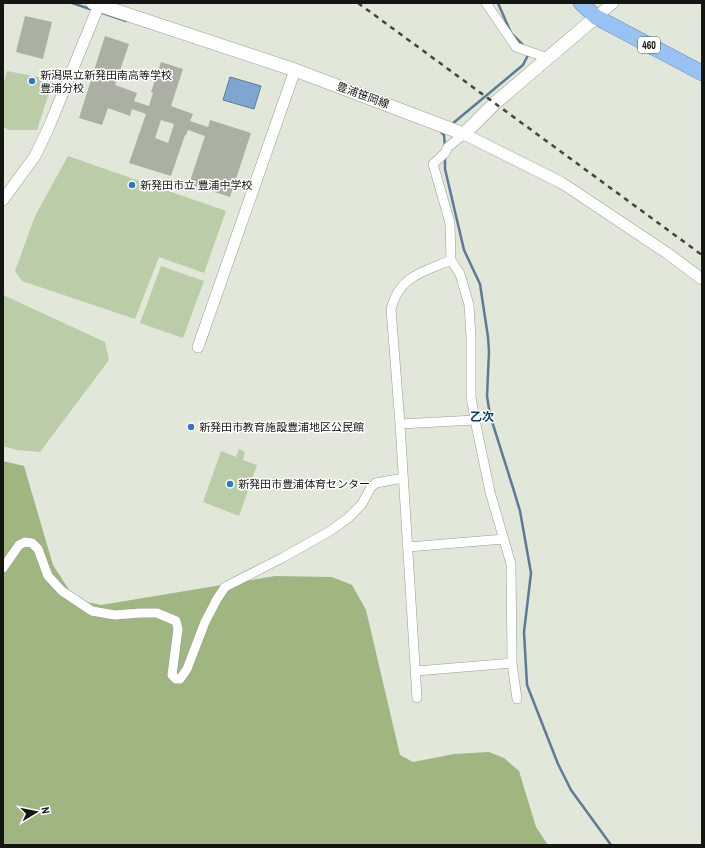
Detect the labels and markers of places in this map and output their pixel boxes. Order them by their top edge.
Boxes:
place label: 新潟県立新発田南高等学校 豊浦分校 [40,68,172,95]
marker: 新潟県立新発田南高等学校 豊浦分校 [27,76,37,86]
place label: 新発田市立 豊浦中学校 [140,178,253,192]
marker: 新発田市立 豊浦中学校 [127,180,137,190]
place label: 新発田市教育施設豊浦地区公民館 [199,420,364,434]
marker: 新発田市教育施設豊浦地区公民館 [186,422,196,432]
place label: 新発田市豊浦体育センター [238,477,370,491]
marker: 新発田市豊浦体育センター [225,479,235,489]

